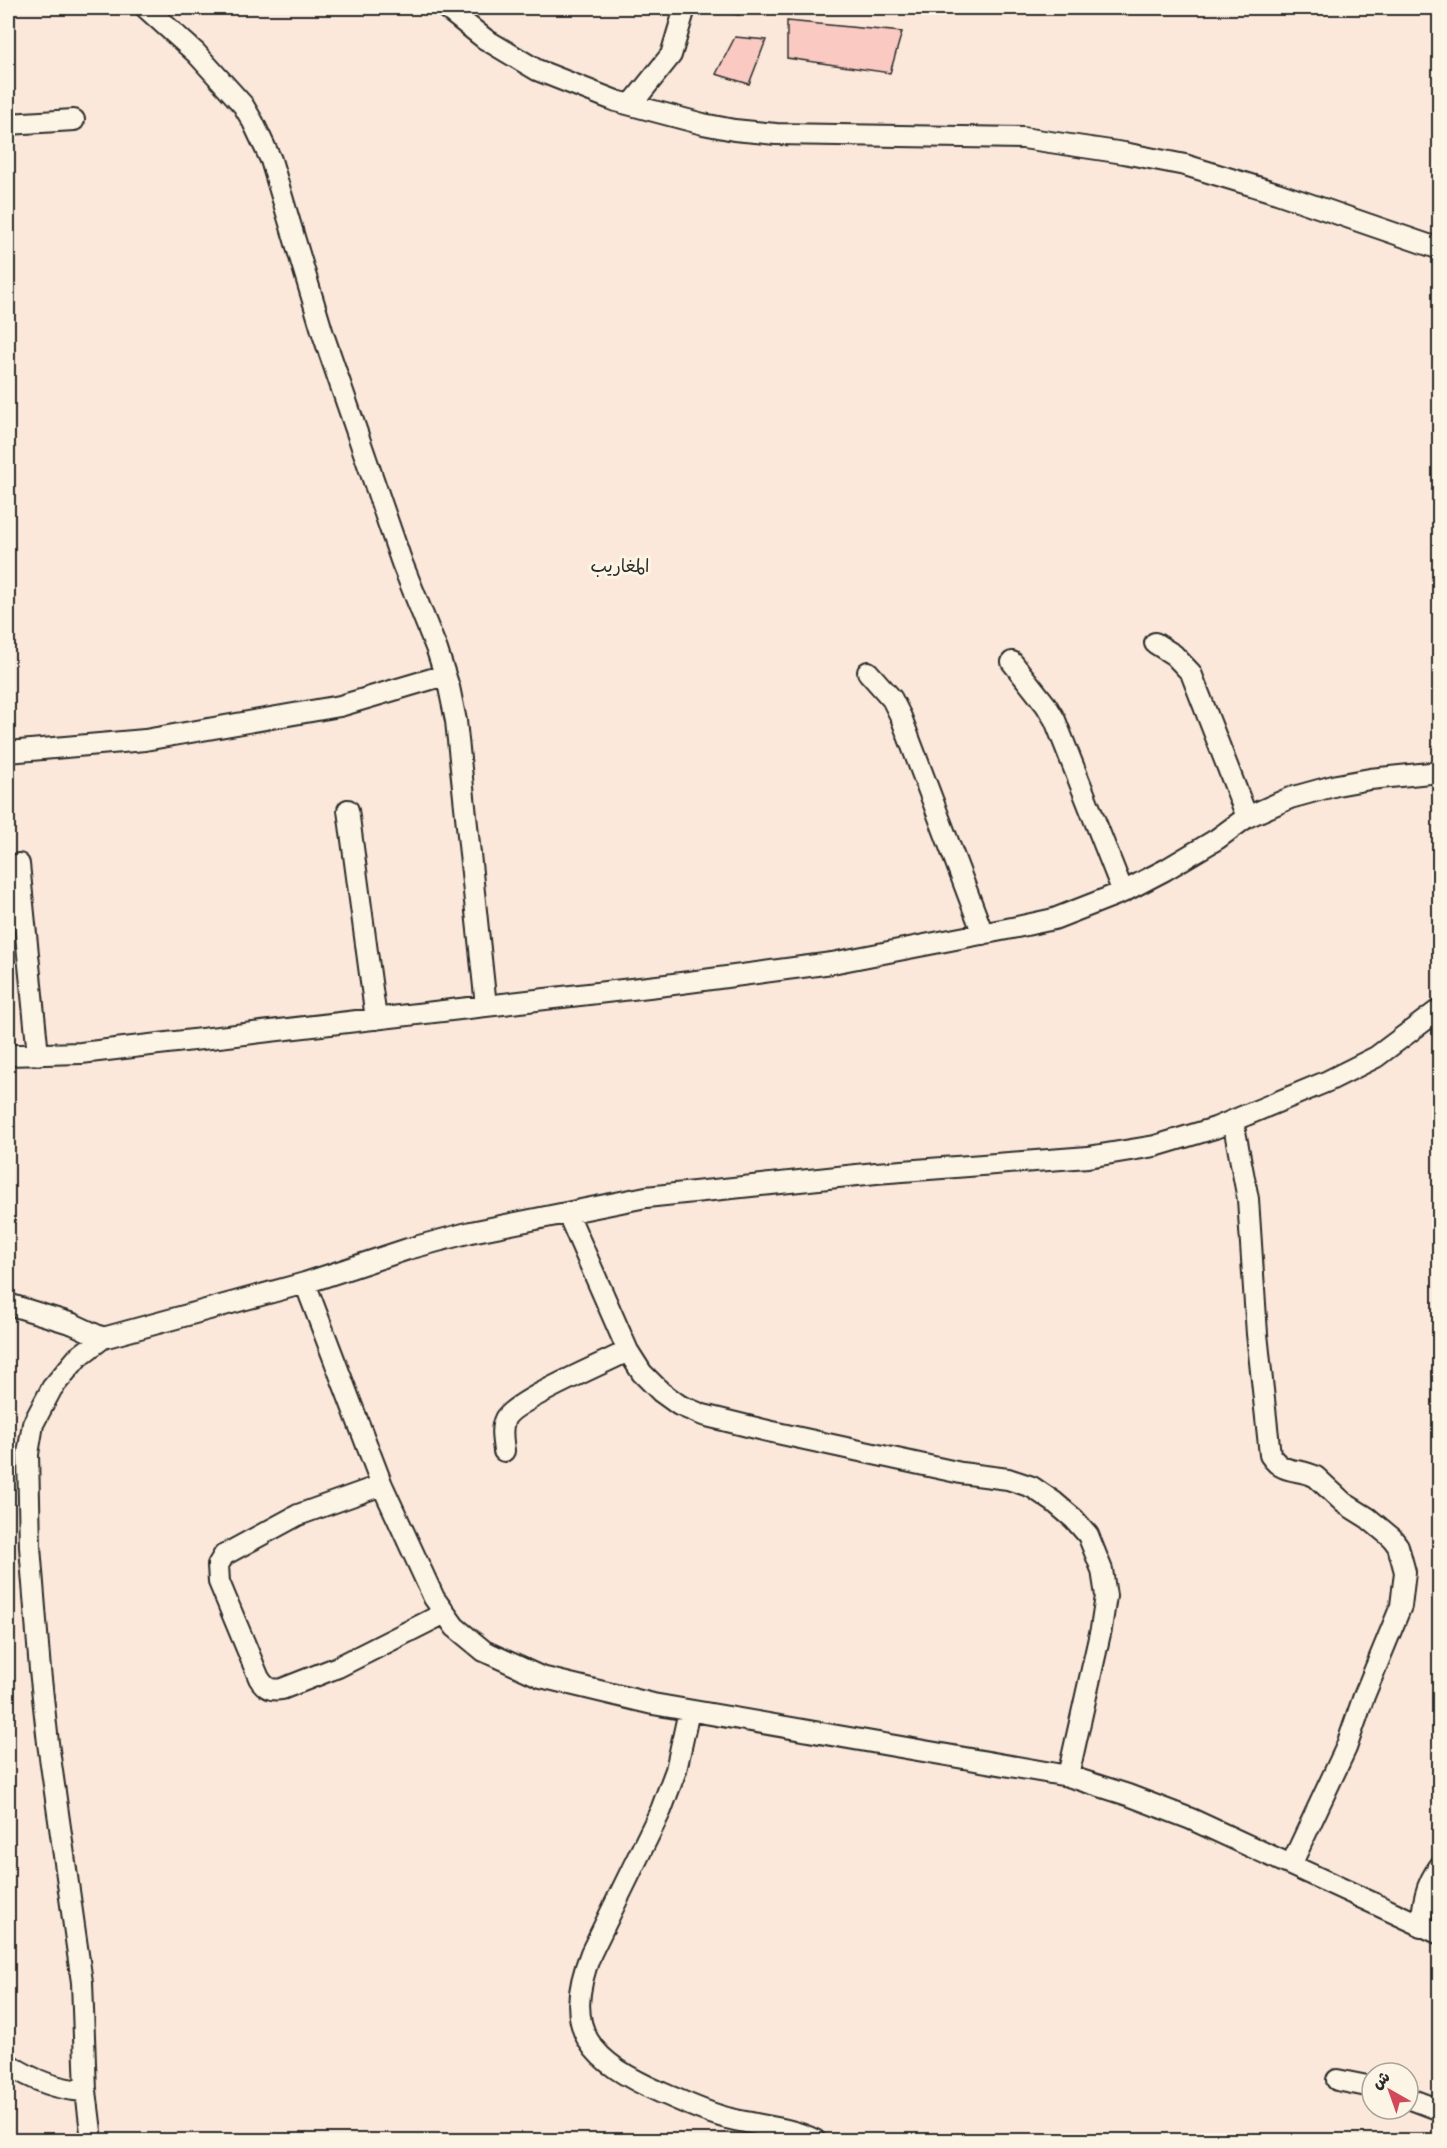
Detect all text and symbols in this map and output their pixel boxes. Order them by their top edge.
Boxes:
district label: المغاريب [590,554,650,577]
north arrow [1360,2061,1420,2121]
text: ش [1367,2066,1394,2093]

